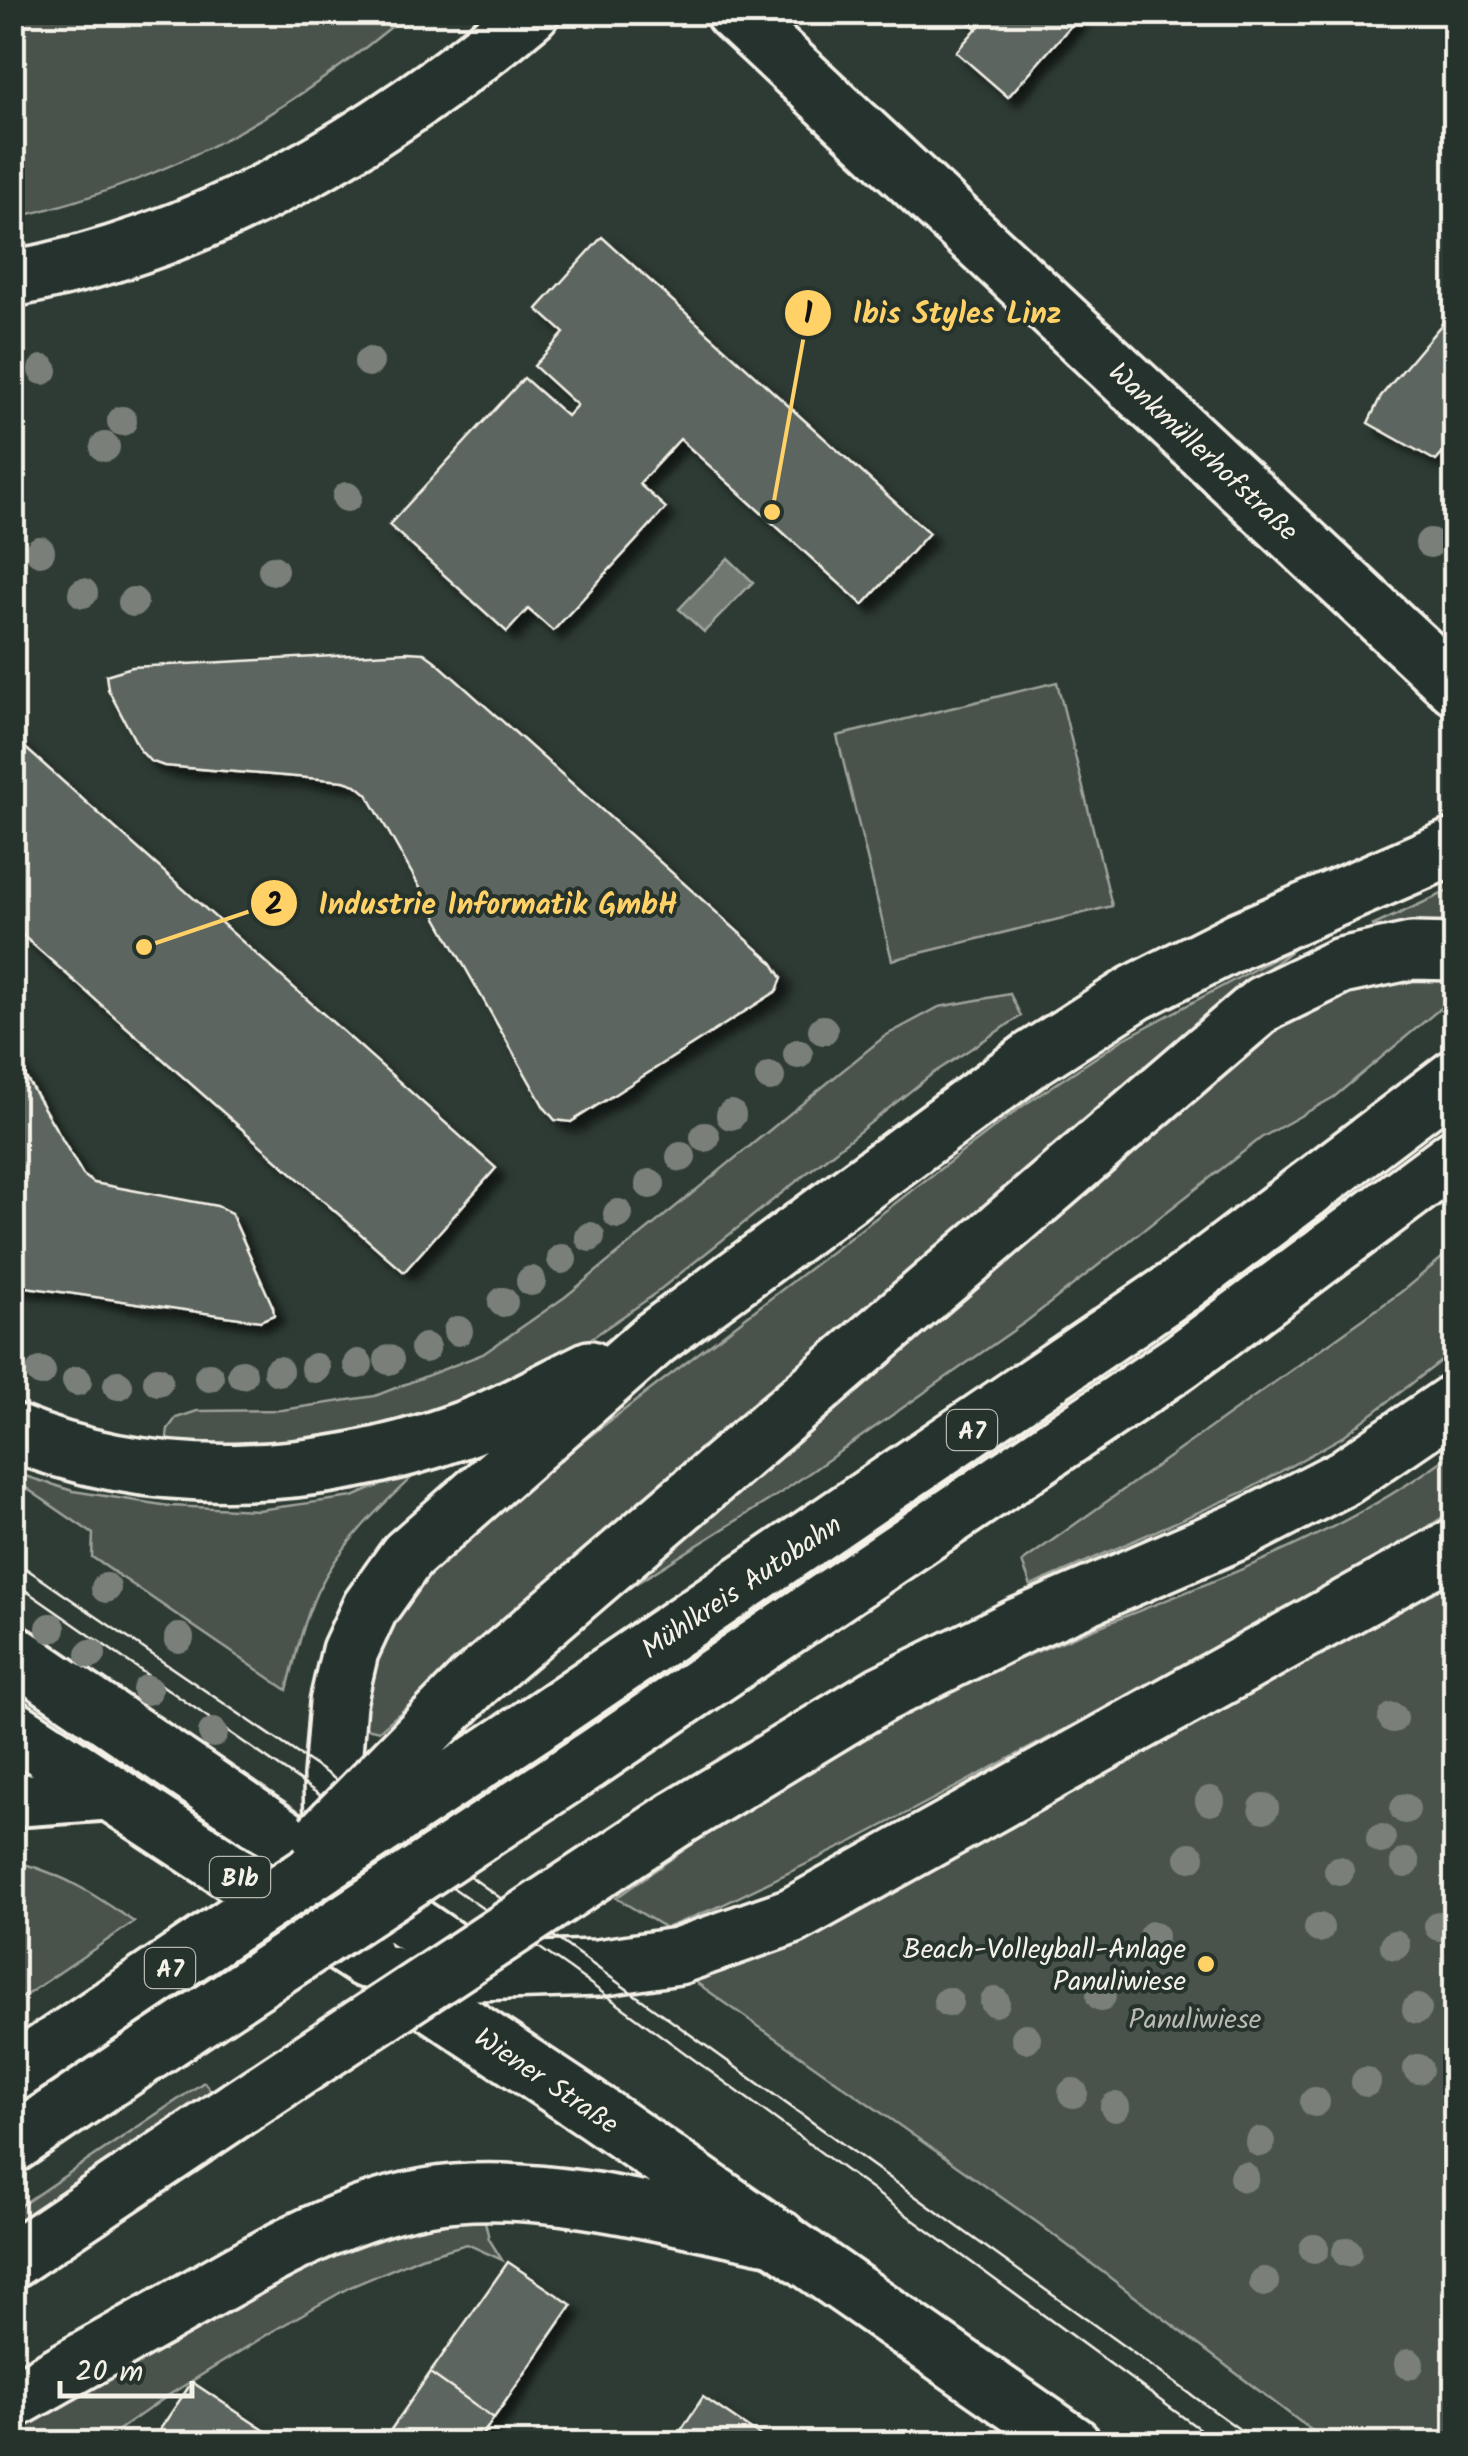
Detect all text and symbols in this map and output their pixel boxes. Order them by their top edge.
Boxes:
callout: Ibis Styles Linz [783,283,1081,343]
text: 1 [803,291,813,339]
text: Ibis Styles Linz [853,291,1061,339]
street label: Wankmüllerhofstraße [1097,352,1308,554]
callout: Industrie Informatik GmbH [249,873,698,933]
text: 2 [265,882,283,930]
text: Industrie Informatik GmbH [318,882,678,930]
road number: A7 [947,1410,997,1450]
street label: Mühlkreis Autobahn [633,1504,852,1672]
road number: B1b [210,1857,270,1897]
place label: Beach-Volleyball-Anlage Panuliwiese [903,1928,1186,2005]
road number: A7 [145,1948,195,1988]
marker: Beach-Volleyball-Anlage Panuliwiese [1195,1953,1217,1975]
park label: Panuliwiese [1129,1998,1262,2043]
street label: Wiener Straße [464,2017,627,2147]
scale bar [60,2336,192,2398]
text: 20 m [75,2349,143,2397]

